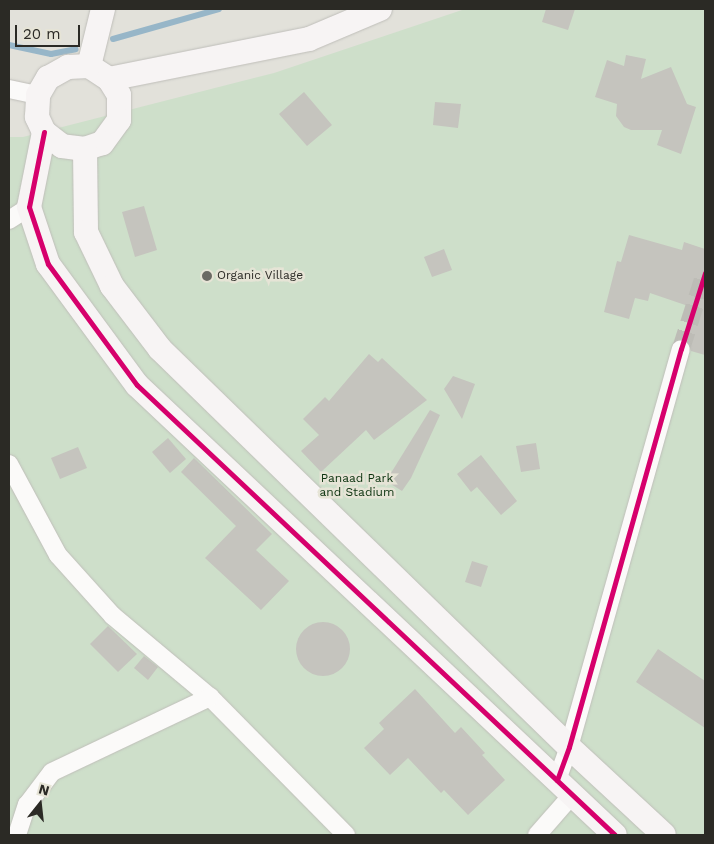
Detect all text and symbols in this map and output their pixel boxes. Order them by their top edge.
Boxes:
scale bar [18,15,82,47]
text: 20 m [23,25,61,43]
place label: Organic Village [217,269,304,283]
marker: Organic Village [201,270,213,282]
park label: Panaad Park and Stadium [320,472,394,500]
north arrow [15,779,65,829]
text: N [37,780,51,799]

